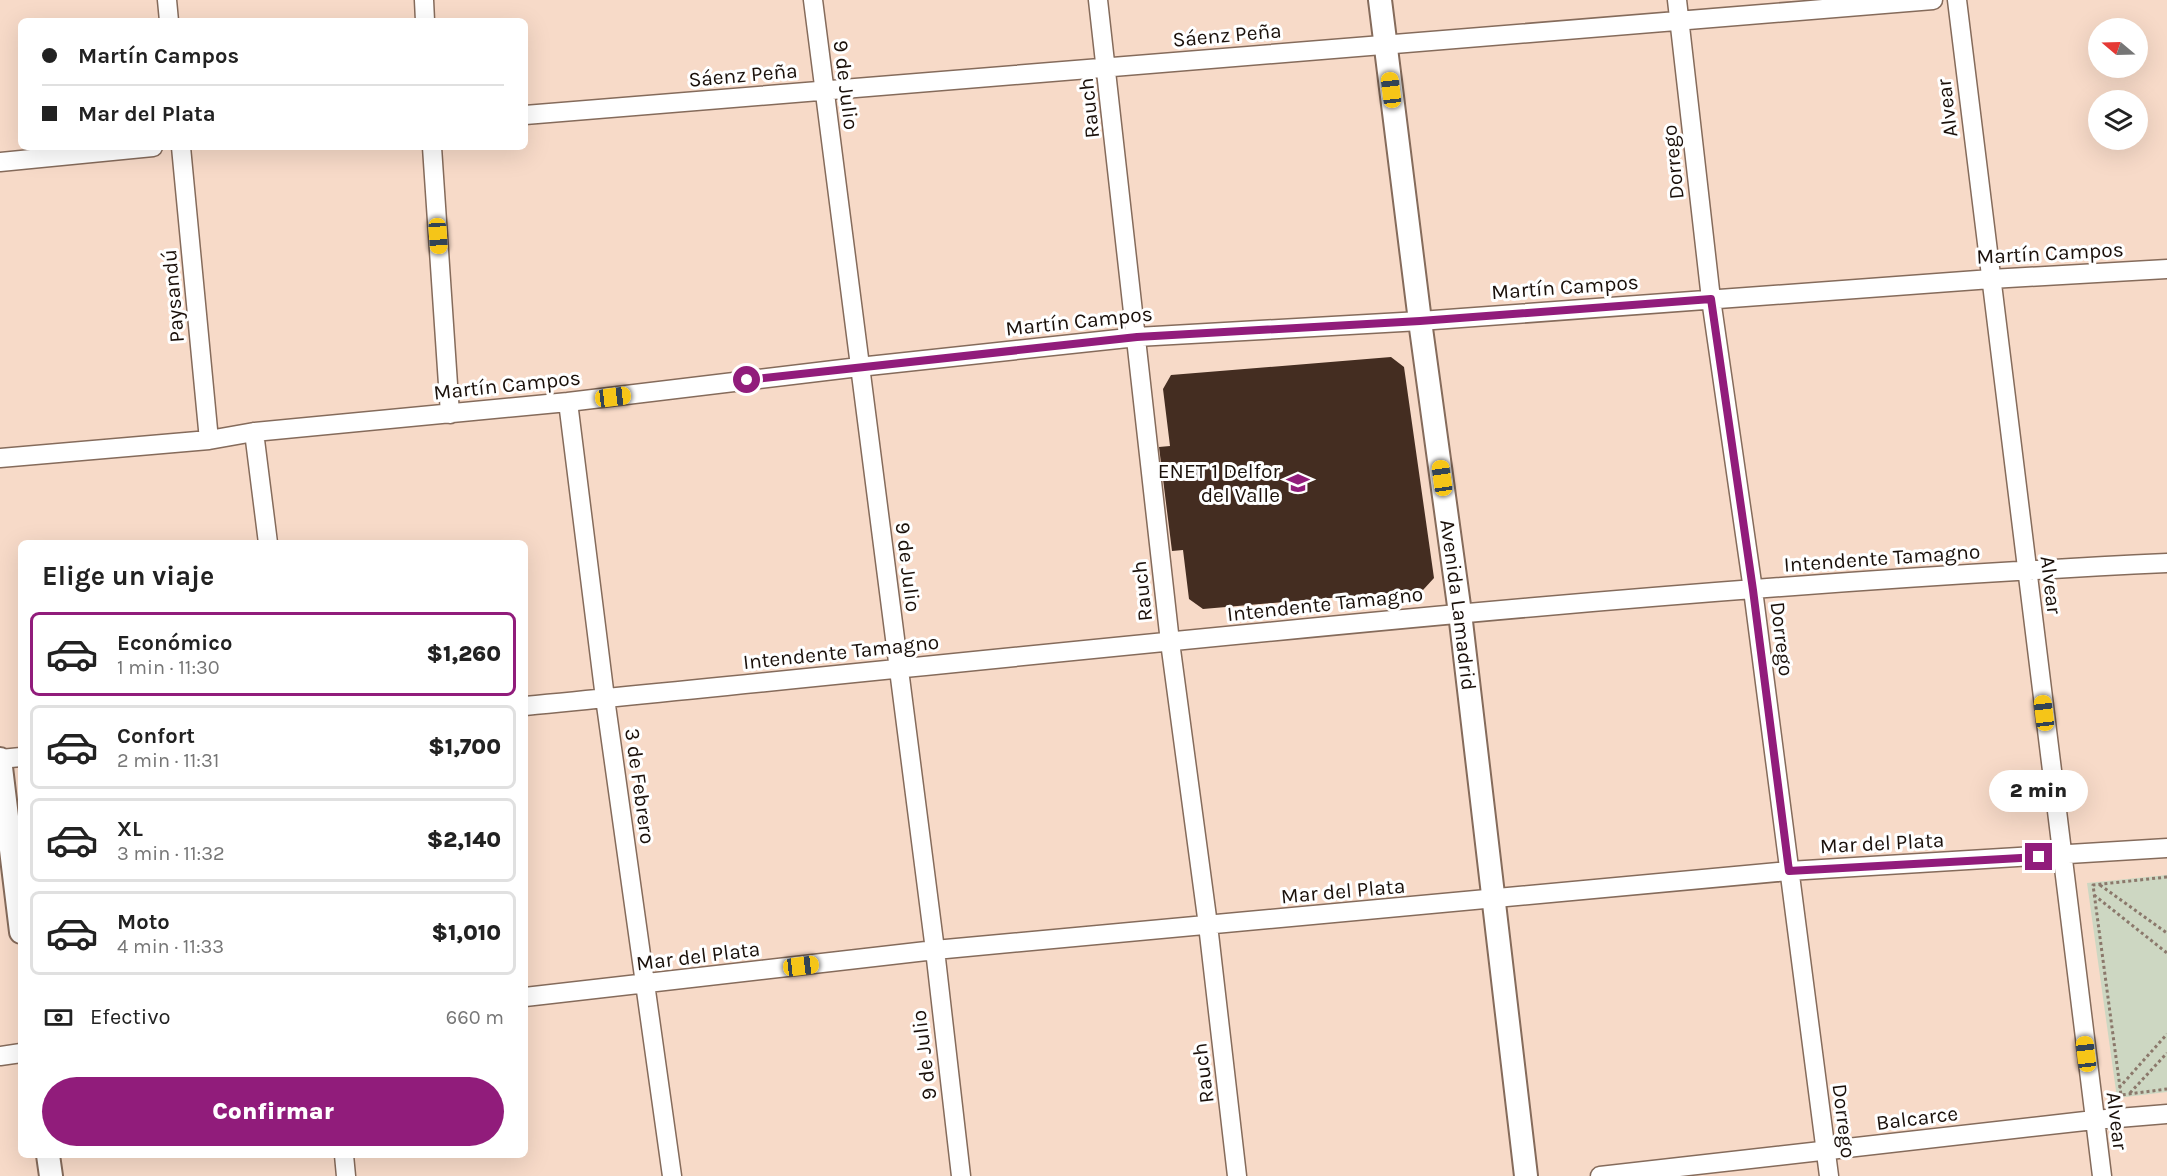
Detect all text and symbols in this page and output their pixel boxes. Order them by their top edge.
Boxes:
street label: Sáenz Peña [1172,18,1282,52]
north arrow [2088,18,2148,78]
map controls [2088,18,2148,150]
street label: 9 de Julio [829,39,863,131]
text: Martín Campos [78,43,239,69]
street label: Sáenz Peña [688,58,798,92]
car [1380,71,1402,109]
street label: Rauch [1074,77,1104,139]
street label: Alvear [1931,77,1962,138]
button: layers [2088,90,2148,150]
text: Mar del Plata [78,101,216,127]
street label: Dorrego [1657,124,1689,200]
car [428,217,448,255]
street label: Martín Campos [1976,237,2124,269]
street label: Paysandú [157,248,189,344]
street label: Martín Campos [1491,270,1639,304]
street label: Martín Campos [1004,301,1154,341]
street label: Martín Campos [432,365,582,405]
route start [733,366,760,393]
car [594,386,632,408]
place label: ENET 1 Delfor del Valle [1158,459,1280,507]
car [1431,459,1453,497]
school or university icon: ENET 1 Delfor del Valle [1285,470,1311,496]
street label: Avenida Lamadrid [1435,518,1481,692]
street label: 9 de Julio [891,521,925,613]
street label: Intendente Tamagno [1783,539,1981,577]
street label: Alvear [2036,555,2067,616]
text: Elige un viaje [42,560,214,592]
street label: Rauch [1127,560,1157,622]
street label: Intendente Tamagno [1226,582,1424,626]
street label: Dorrego [1766,600,1798,678]
icon: car [45,627,99,681]
text: Económico [117,630,232,656]
street label: Intendente Tamagno [742,630,940,674]
text: $1,260 [427,641,501,667]
text: 1 min · 11:30 [117,656,220,679]
car [2033,694,2055,732]
icon: car [45,720,99,774]
text: Confort [117,723,195,749]
street label: 3 de Febrero [620,727,660,845]
text: $1,700 [428,734,501,760]
text: 2 min · 11:31 [117,749,219,772]
callout: 2 min [1990,770,2088,812]
text: 2 min [2010,779,2067,802]
icon: car [45,813,99,867]
text: XL [117,816,143,842]
text: $2,140 [427,827,501,853]
street label: Mar del Plata [1819,828,1945,858]
text: 3 min · 11:32 [117,842,225,865]
route end [2025,843,2052,870]
street label: Mar del Plata [1280,874,1406,908]
icon: car [45,906,99,960]
text: Moto [117,909,170,935]
text: $1,010 [431,920,501,946]
text: 4 min · 11:33 [117,935,224,958]
street label: Mar del Plata [635,937,761,975]
car [782,955,820,977]
icon: cash [42,1001,75,1034]
text: Efectivo [90,1004,170,1030]
text: 660 m [446,1006,504,1029]
street label: 9 de Julio [907,1009,941,1101]
car [2075,1035,2097,1073]
street label: Rauch [1187,1041,1219,1105]
button: Confirmar [42,1077,504,1146]
street label: Dorrego [1828,1082,1860,1160]
street label: Alvear [2102,1091,2133,1152]
street label: Balcarce [1875,1101,1959,1135]

